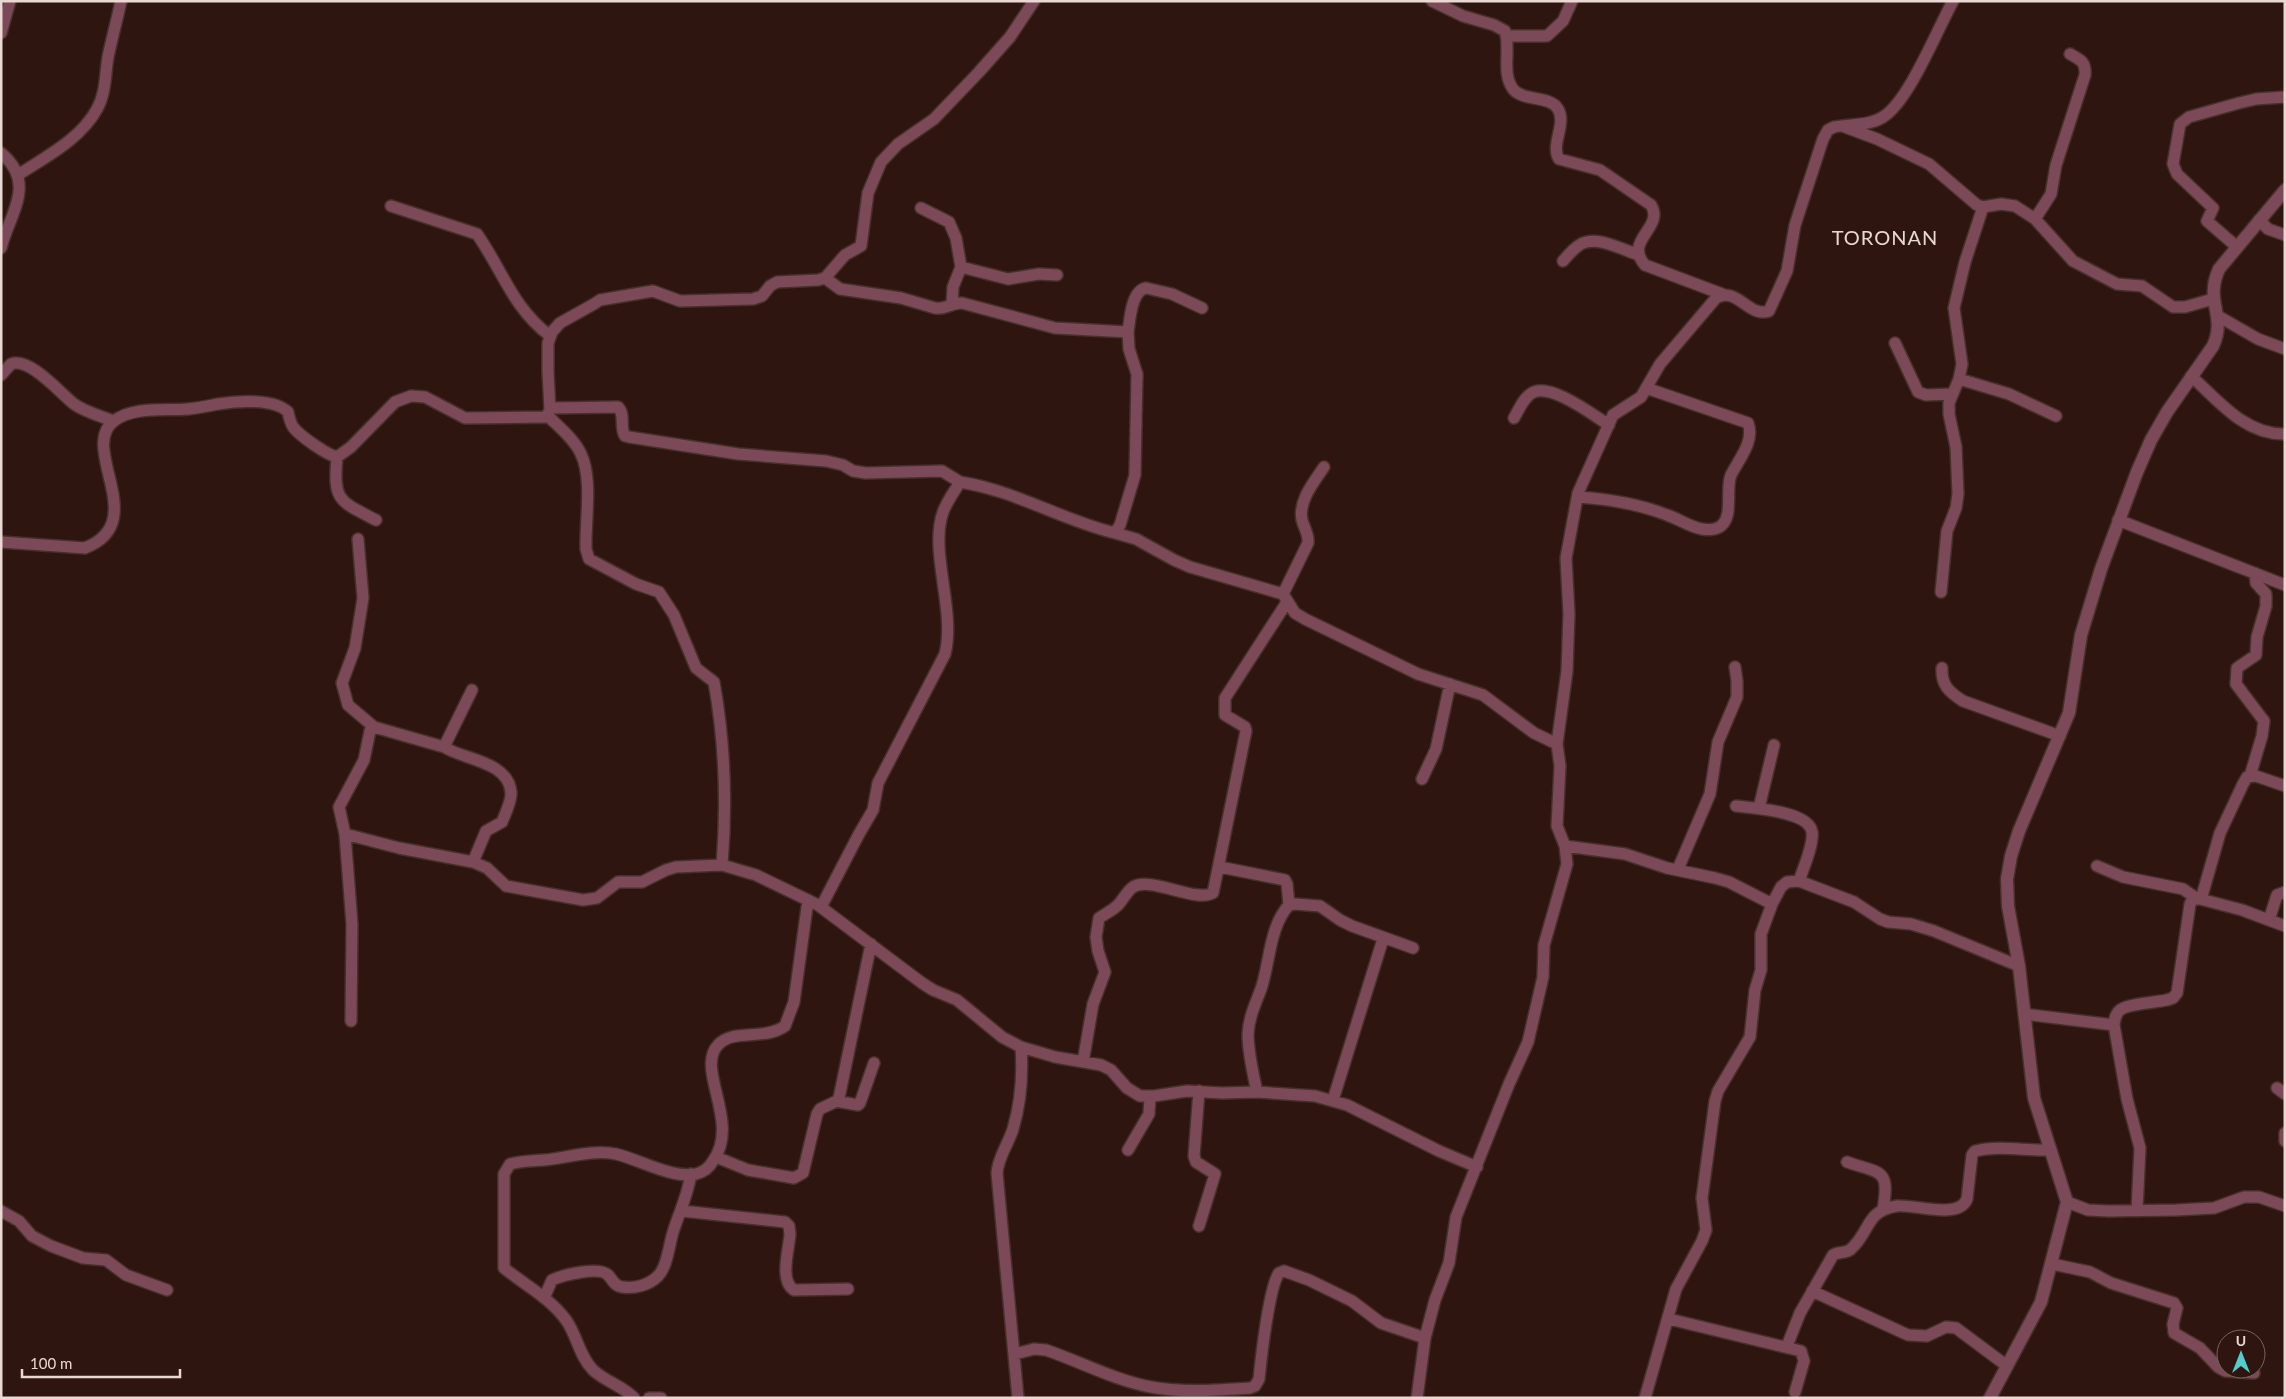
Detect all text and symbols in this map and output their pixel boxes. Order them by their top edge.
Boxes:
district label: TORONAN [1832,225,1938,249]
north arrow [2216,1329,2266,1379]
text: U [2236,1332,2246,1349]
scale bar [22,1346,180,1378]
text: 100 m [30,1354,72,1372]

